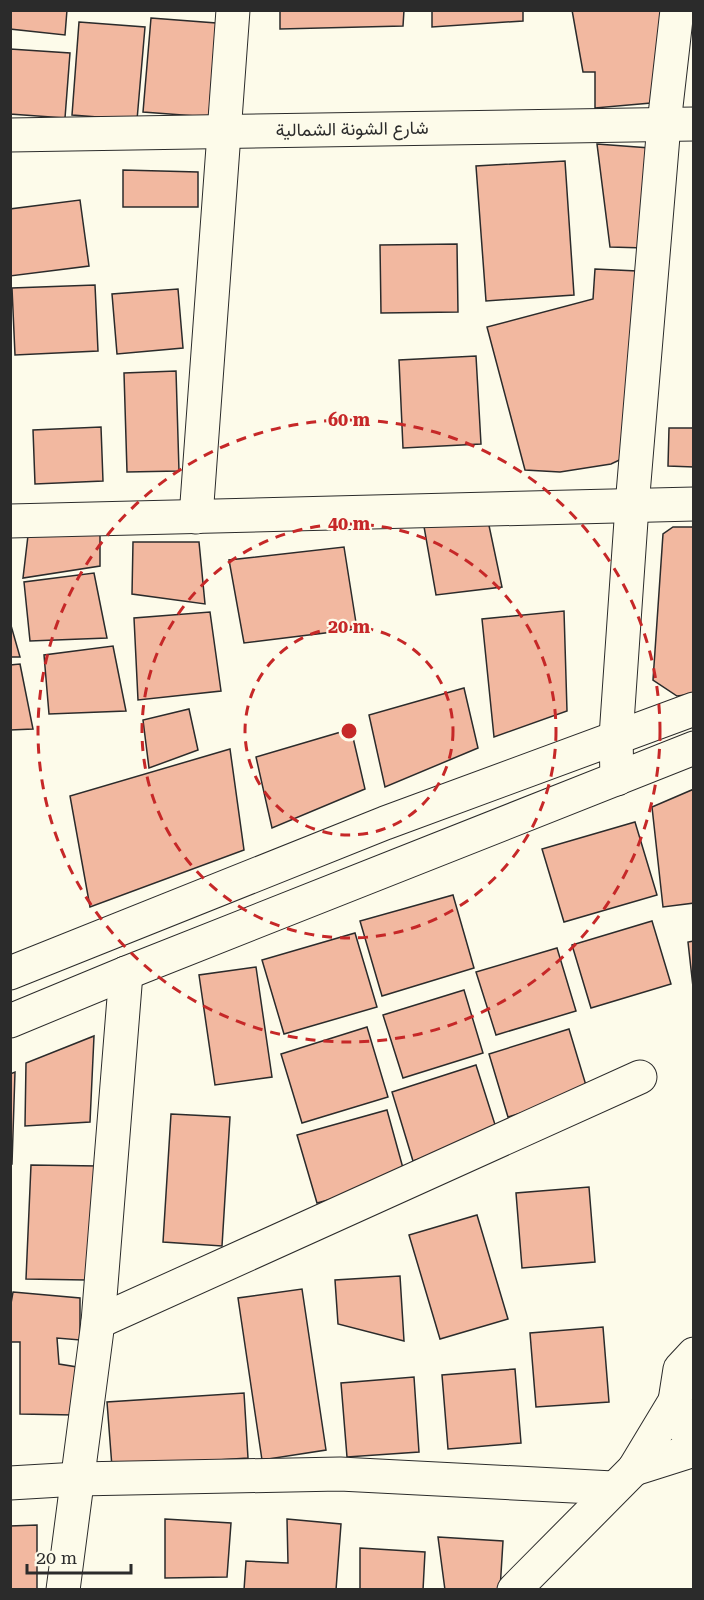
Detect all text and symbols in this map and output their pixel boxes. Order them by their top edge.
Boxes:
street label: شارع الشونة الشمالية [275,117,429,142]
text: 60 m [328,409,371,430]
text: 40 m [328,513,371,534]
text: 20 m [328,616,371,637]
centre of rings [339,721,359,741]
scale bar [27,1537,130,1575]
text: 20 m [36,1547,77,1568]

